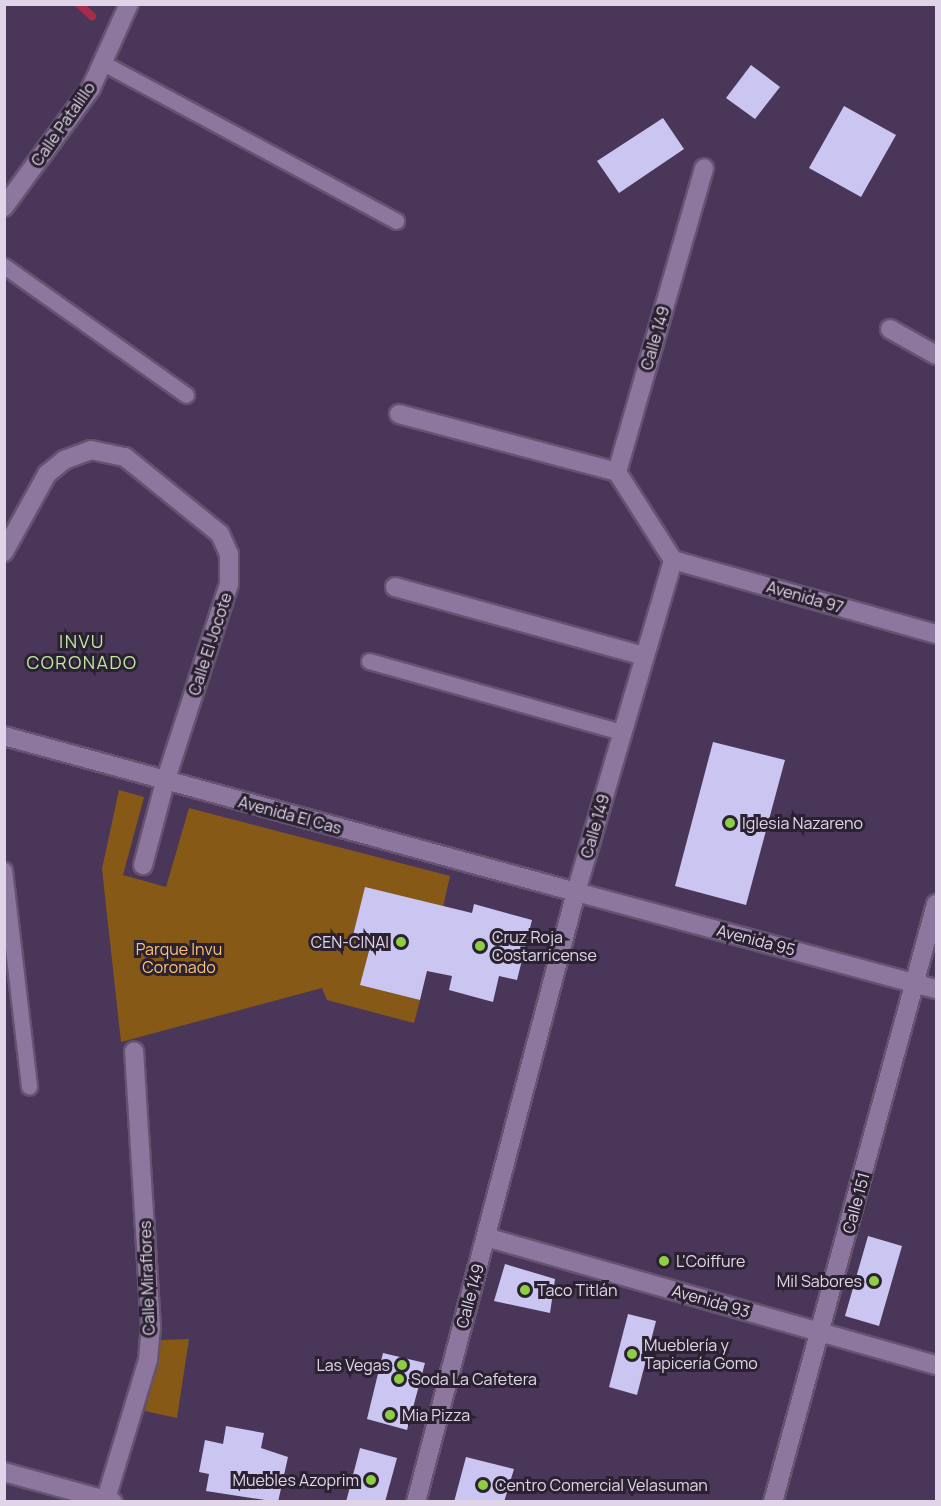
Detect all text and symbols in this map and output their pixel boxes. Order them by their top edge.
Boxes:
street label: Calle Patalillo [27,78,99,170]
street label: Calle 149 [637,304,673,372]
street label: Avenida 97 [764,577,846,617]
street label: Calle El Jocote [184,590,236,698]
district label: INVU CORONADO [26,631,138,674]
street label: Avenida El Cas [236,792,344,838]
street label: Calle 149 [577,792,613,860]
place label: Iglesia Nazareno [742,813,863,833]
marker: Iglesia Nazareno [723,816,737,830]
street label: Avenida 95 [715,920,797,960]
place label: Cruz Roja Costarricense [492,927,597,965]
place label: CEN-CINAI [311,932,389,952]
marker: CEN-CINAI [394,935,408,949]
park label: Parque Invu Coronado [136,939,222,977]
marker: Cruz Roja Costarricense [473,939,487,953]
street label: Calle 151 [839,1171,873,1235]
street label: Calle Miraflores [135,1220,159,1336]
place label: L'Coiffure [676,1251,745,1271]
marker: L'Coiffure [657,1254,671,1268]
street label: Calle 149 [452,1262,488,1330]
place label: Mil Sabores [777,1271,862,1291]
marker: Mil Sabores [867,1274,881,1288]
place label: Taco Titlán [537,1280,617,1300]
street label: Avenida 93 [670,1281,752,1321]
marker: Taco Titlán [518,1283,532,1297]
place label: Mueblería y Tapicería Gomo [644,1335,758,1373]
marker: Mueblería y Tapicería Gomo [625,1347,639,1361]
place label: Las Vegas [317,1355,390,1375]
marker: Las Vegas [395,1358,409,1372]
place label: Soda La Cafetera [411,1369,537,1389]
marker: Soda La Cafetera [392,1372,406,1386]
place label: Mia Pizza [402,1405,470,1425]
marker: Mia Pizza [383,1408,397,1422]
place label: Muebles Azoprim [233,1470,359,1490]
marker: Muebles Azoprim [364,1473,378,1487]
place label: Centro Comercial Velasuman [495,1475,708,1495]
marker: Centro Comercial Velasuman [476,1478,490,1492]

